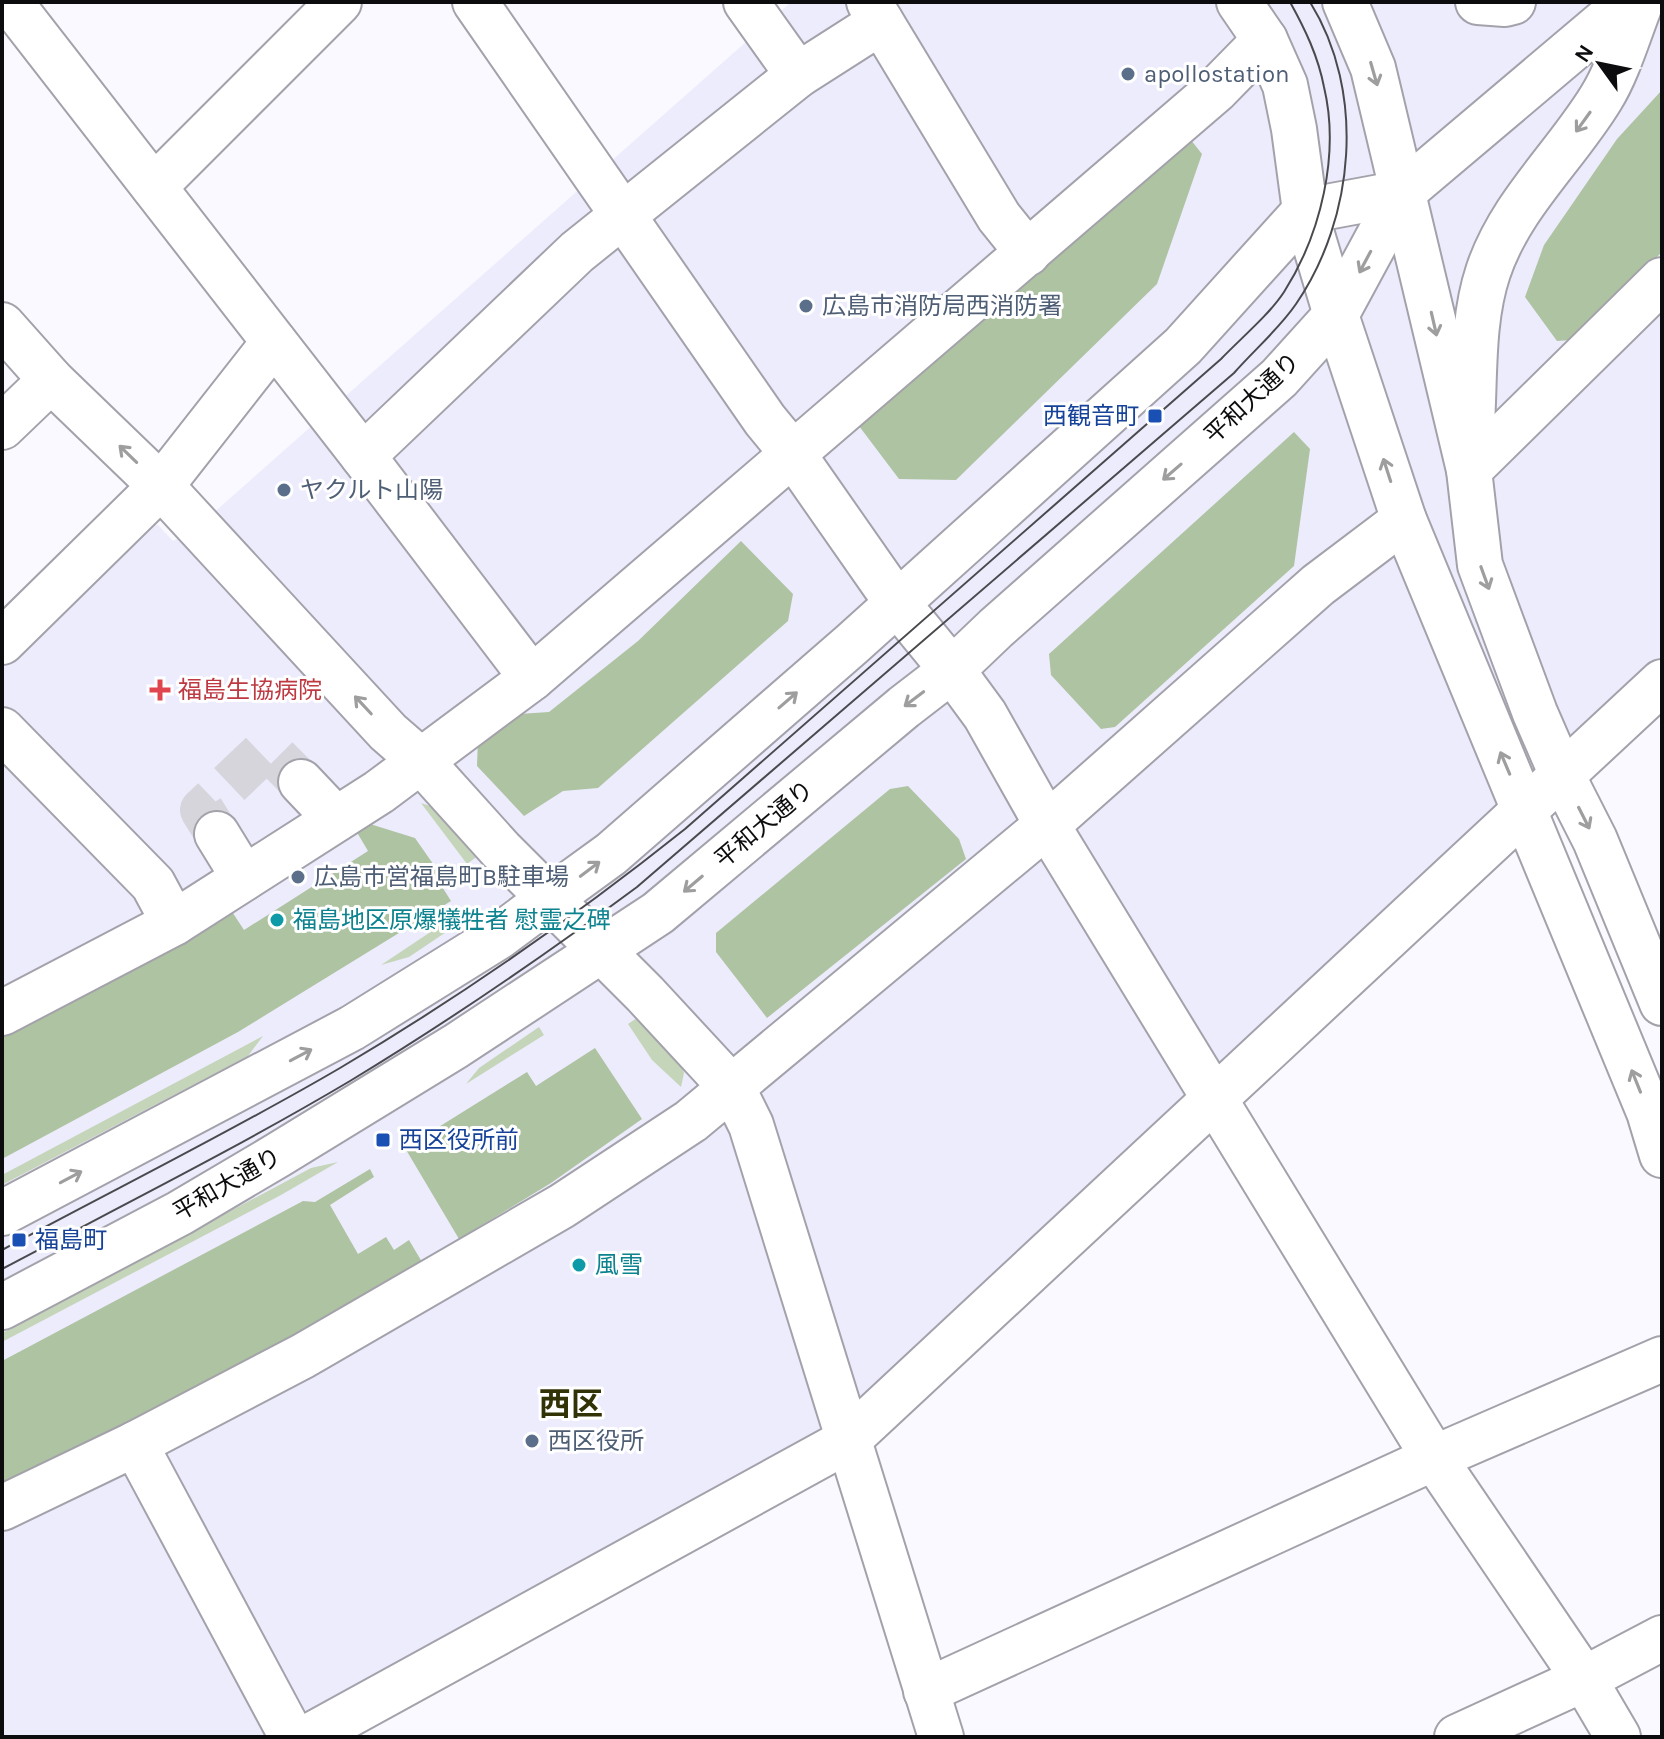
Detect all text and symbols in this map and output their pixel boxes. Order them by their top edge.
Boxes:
north arrow [1560,24,1640,104]
text: N [1569,40,1599,67]
place label: apollostation [1144,60,1290,88]
one-way arrow [1367,61,1382,87]
marker: apollostation [1119,65,1137,83]
one-way arrow [1575,111,1592,132]
one-way arrow [1357,249,1372,273]
place label: 広島市消防局西消防署 [822,292,1062,320]
marker: 広島市消防局西消防署 [797,297,815,315]
one-way arrow [1427,310,1442,336]
street label: 平和大通り [1199,347,1305,449]
place label: 西観音町 [1043,402,1139,430]
marker: 西観音町 [1146,407,1164,425]
one-way arrow [119,445,138,464]
one-way arrow [1379,458,1394,483]
one-way arrow [1163,463,1183,481]
place label: ヤクルト山陽 [300,476,443,504]
marker: ヤクルト山陽 [275,481,293,499]
one-way arrow [1479,565,1493,590]
place label: 福島生協病院 [178,676,322,704]
marker: 福島生協病院 [149,679,171,701]
one-way arrow [904,691,925,708]
one-way arrow [777,692,797,710]
one-way arrow [354,695,373,715]
one-way arrow [1497,751,1512,776]
street label: 平和大通り [709,775,819,873]
one-way arrow [1576,805,1592,829]
one-way arrow [579,861,600,878]
place label: 広島市営福島町B駐車場 [314,863,569,891]
marker: 広島市営福島町B駐車場 [289,868,307,886]
one-way arrow [683,875,704,893]
place label: 福島地区原爆犠牲者 慰霊之碑 [293,906,611,934]
marker: 福島地区原爆犠牲者 慰霊之碑 [268,911,286,929]
one-way arrow [288,1046,312,1062]
one-way arrow [1628,1069,1642,1094]
place label: 西区役所前 [399,1126,519,1154]
marker: 西区役所前 [374,1131,392,1149]
street label: 平和大通り [168,1142,286,1226]
one-way arrow [59,1168,82,1184]
place label: 福島町 [35,1226,107,1254]
marker: 福島町 [10,1231,28,1249]
place label: 風雪 [595,1251,643,1279]
marker: 風雪 [570,1256,588,1274]
district label: 西区 [539,1386,603,1423]
place label: 西区役所 [548,1427,644,1455]
marker: 西区役所 [523,1432,541,1450]

